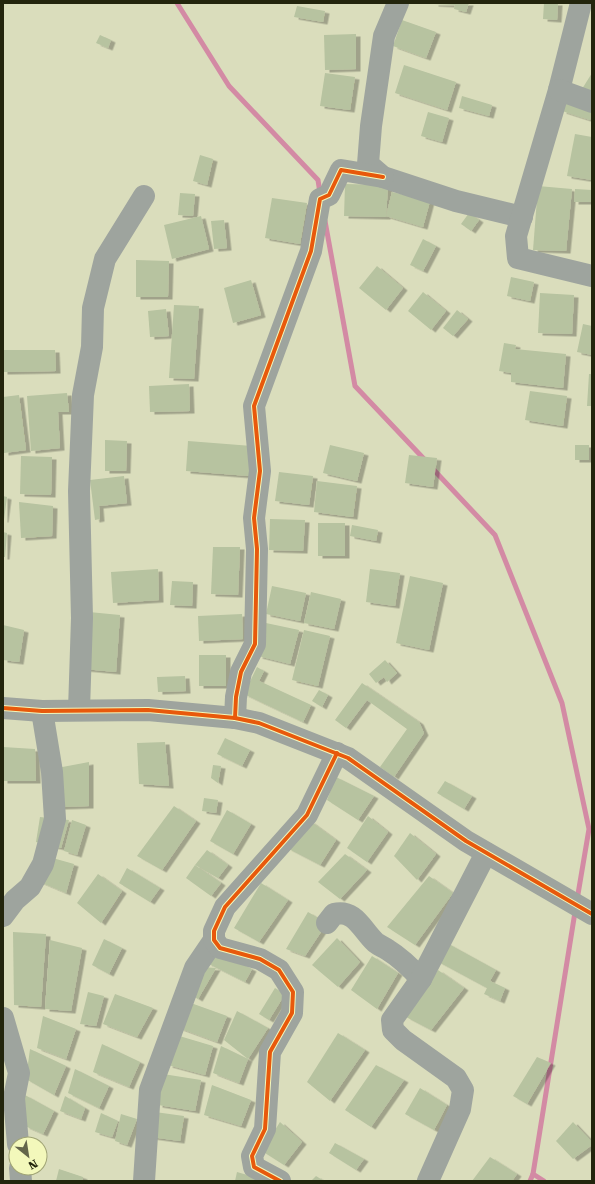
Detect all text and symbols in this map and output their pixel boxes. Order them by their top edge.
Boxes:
north arrow [8,1136,48,1176]
text: N [25,1156,40,1172]

